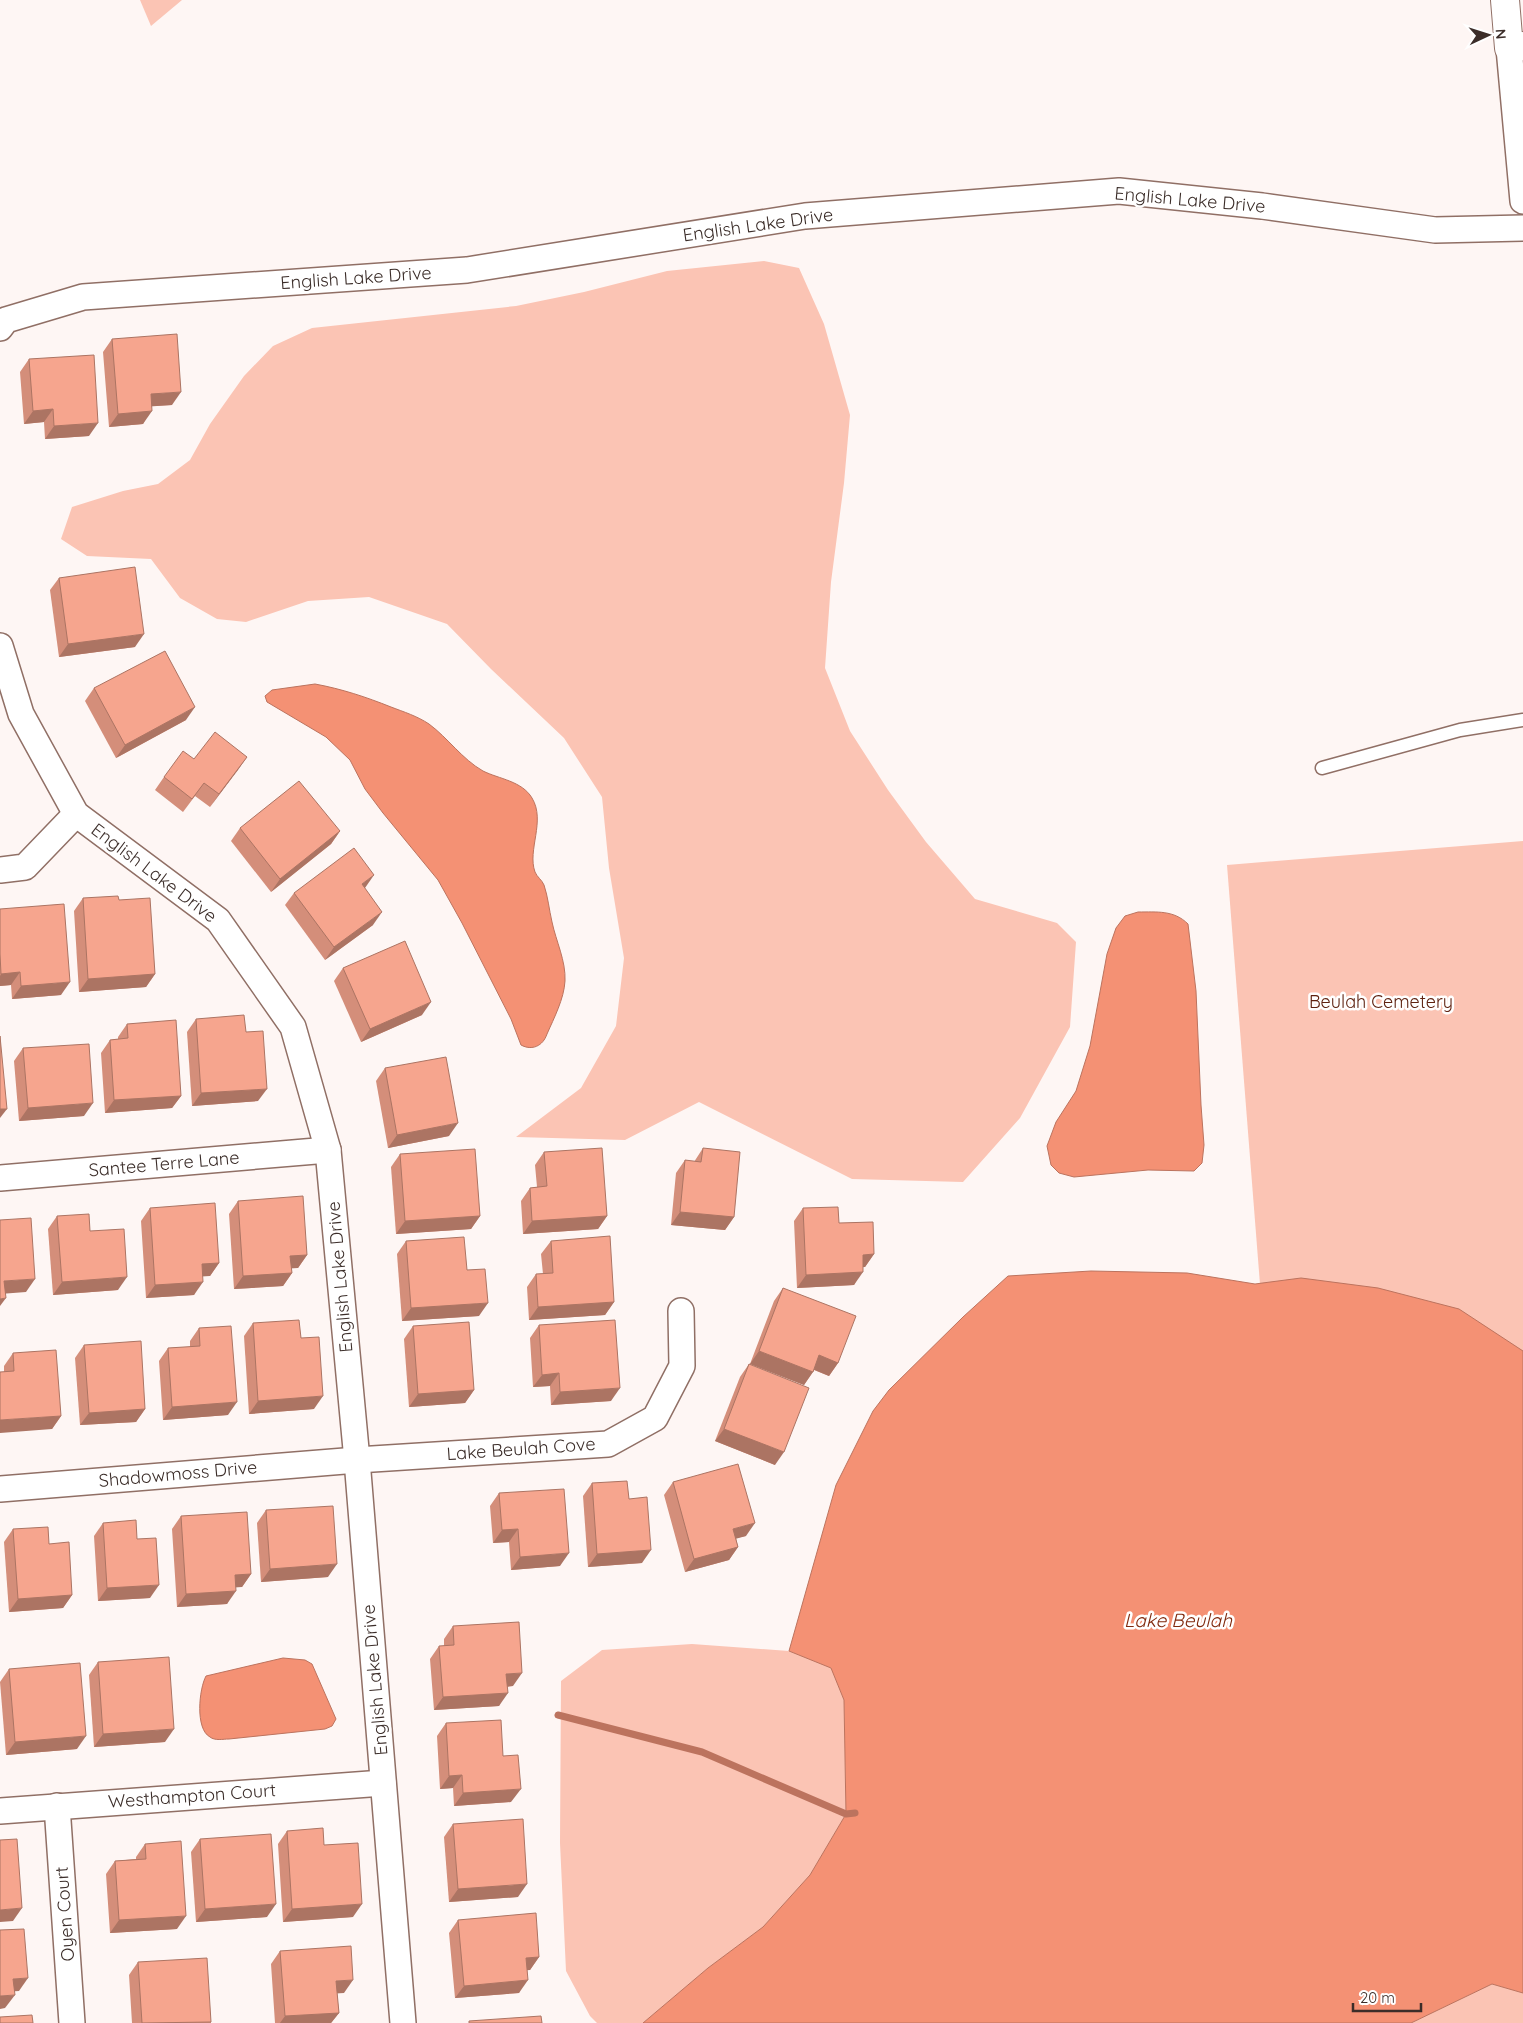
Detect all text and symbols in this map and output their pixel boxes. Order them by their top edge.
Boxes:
north arrow [1463,10,1513,60]
text: N [1492,28,1510,40]
street label: English Lake Drive [1114,181,1267,218]
street label: English Lake Drive [681,203,835,246]
street label: English Lake Drive [280,261,432,294]
street label: English Lake Drive [87,818,222,927]
park label: Beulah Cemetery [1309,990,1453,1013]
street label: Santee Terre Lane [88,1145,240,1182]
street label: English Lake Drive [321,1201,358,1354]
street label: Lake Beulah Cove [446,1432,596,1465]
street label: Shadowmoss Drive [98,1455,258,1492]
street label: English Lake Drive [356,1604,393,1757]
water label: Lake Beulah [1124,1608,1233,1632]
street label: Westhampton Court [107,1778,277,1813]
street label: Oyen Court [50,1866,79,1962]
scale bar [1353,1980,1420,2012]
text: 20 m [1360,1988,1395,2007]

